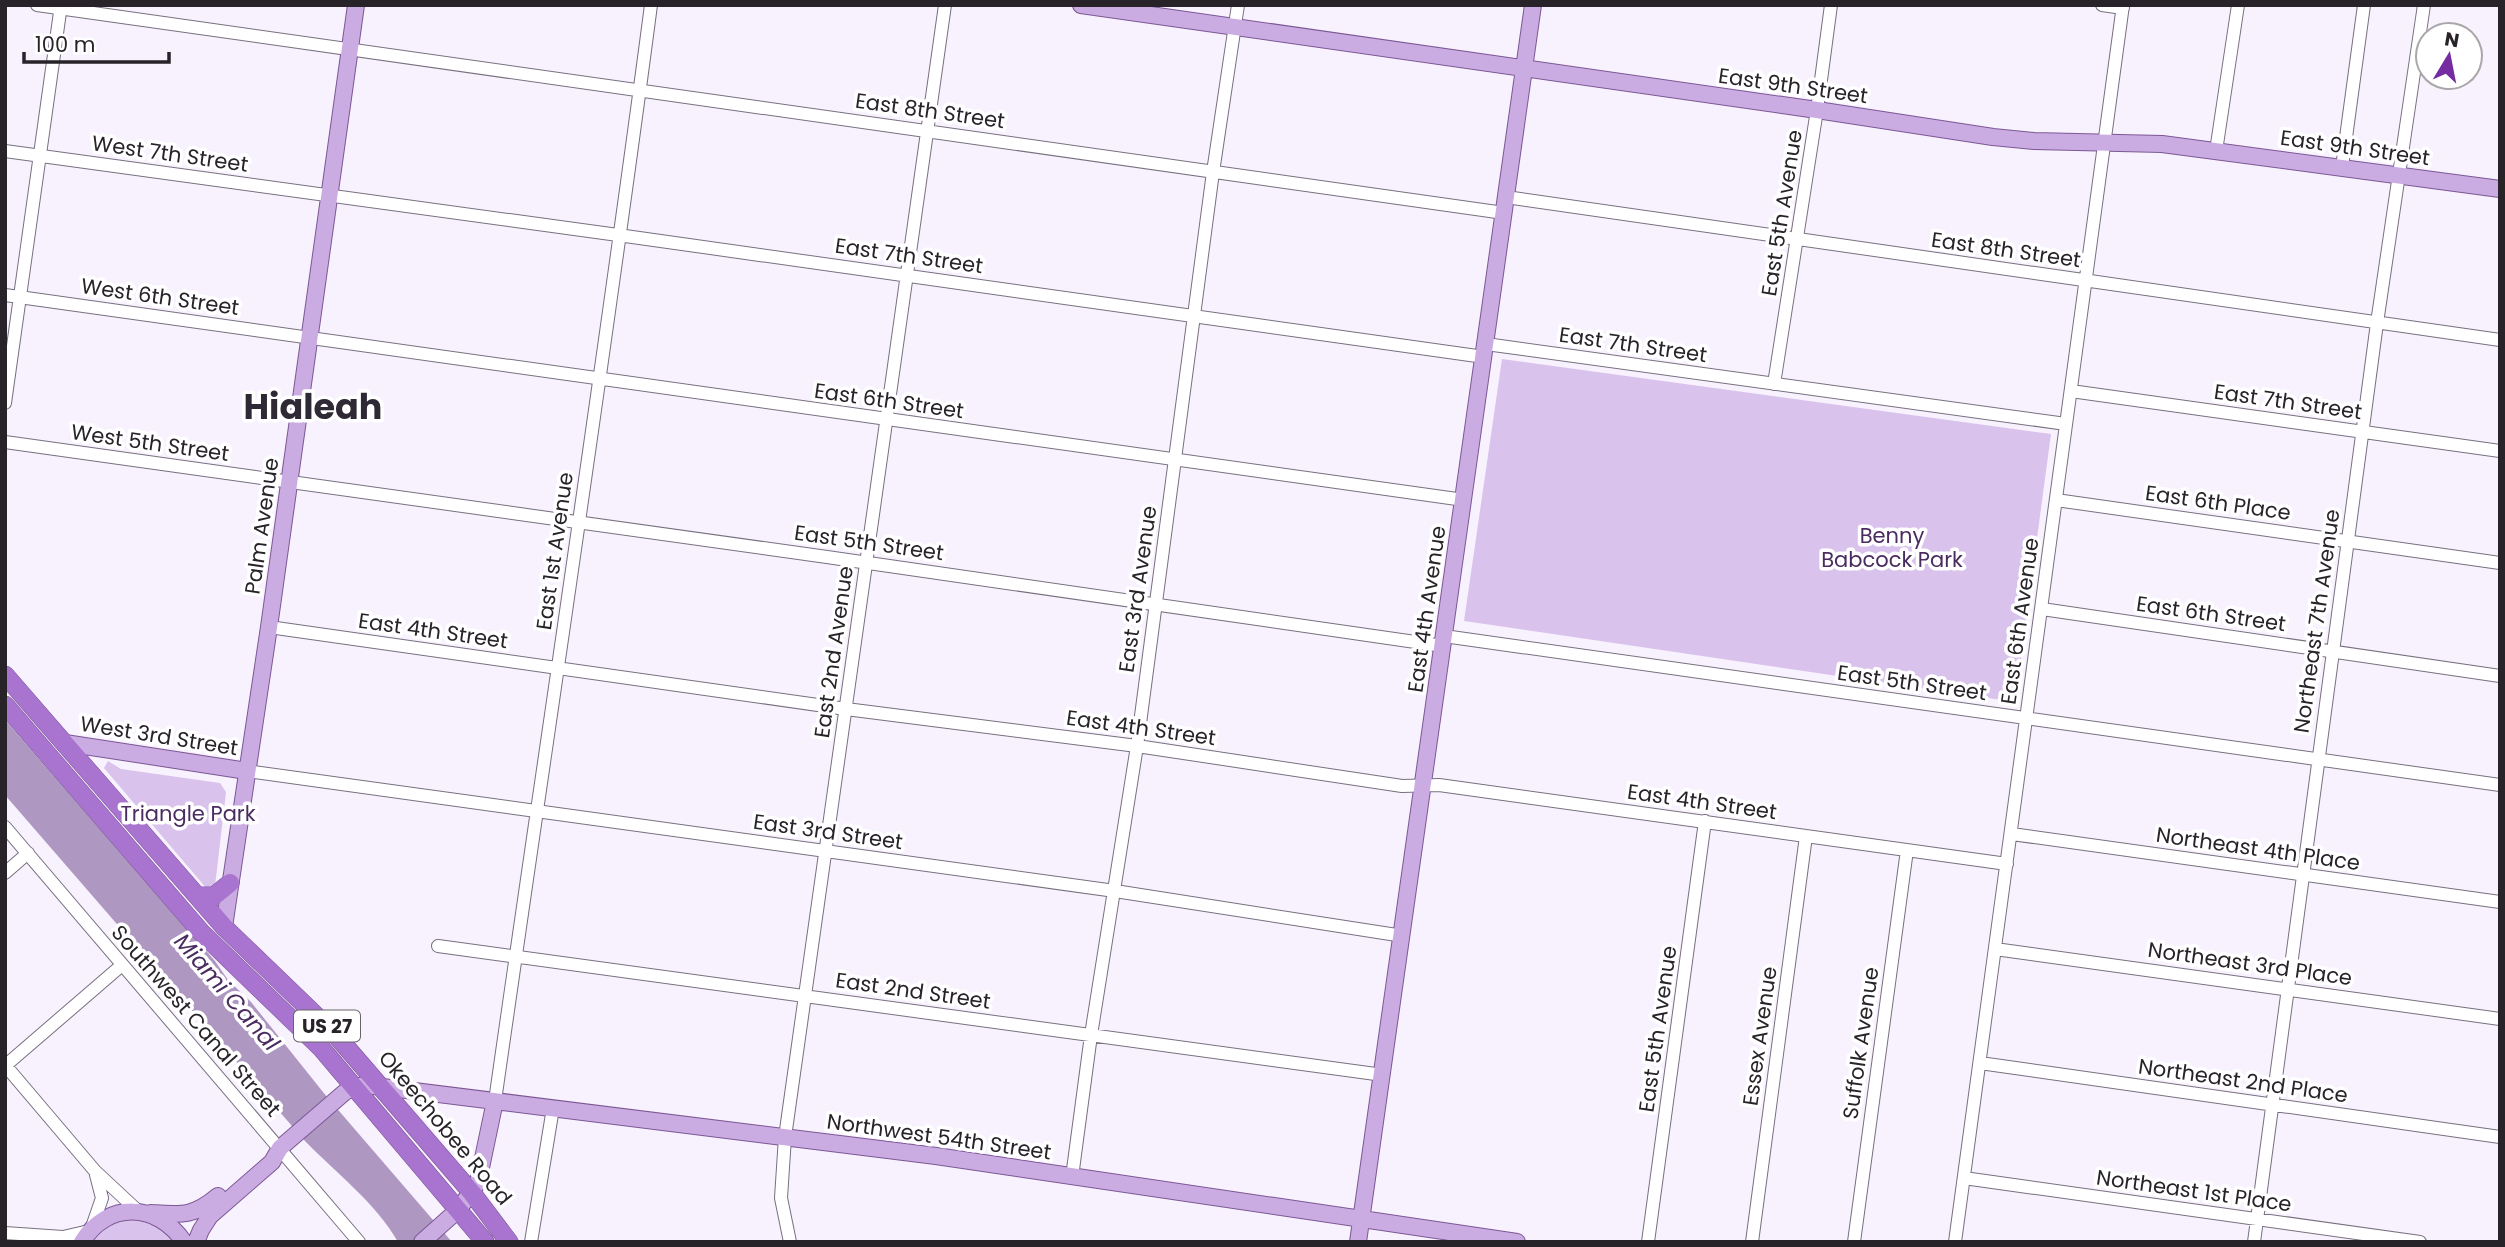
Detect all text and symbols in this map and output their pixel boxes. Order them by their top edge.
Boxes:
scale bar [24,21,170,65]
north arrow [2414,21,2484,91]
text: N [2442,25,2461,54]
text: 100 m [35,30,95,59]
street label: East 9th Street [1716,61,1870,110]
street label: East 8th Street [853,86,1007,135]
street label: East 9th Street [2278,123,2432,172]
street label: West 7th Street [90,128,250,179]
street label: East 5th Avenue [1754,128,1809,298]
street label: East 8th Street [1929,225,2083,274]
street label: East 7th Street [833,231,985,280]
street label: West 6th Street [79,271,241,322]
street label: East 7th Street [1557,320,1709,369]
street label: East 6th Street [812,376,966,425]
street label: East 7th Street [2212,377,2364,426]
district label: Hialeah [244,382,382,431]
street label: West 5th Street [69,417,231,468]
street label: Palm Avenue [238,456,285,596]
street label: East 1st Avenue [529,470,580,632]
street label: East 6th Place [2144,478,2293,527]
street label: East 3rd Avenue [1111,504,1164,674]
street label: Northeast 7th Avenue [2286,507,2347,735]
street label: East 5th Street [793,518,946,567]
park label: Benny Babcock Park [1821,521,1963,574]
street label: East 4th Avenue [1400,524,1453,694]
street label: East 6th Avenue [1993,536,2046,706]
street label: East 2nd Avenue [807,564,860,740]
street label: East 6th Street [2134,589,2288,638]
street label: East 4th Street [356,606,510,655]
street label: East 5th Street [1836,658,1989,707]
street label: East 4th Street [1064,703,1218,752]
street label: West 3rd Street [78,709,240,762]
street label: East 4th Street [1625,777,1779,826]
park label: Triangle Park [121,799,256,828]
street label: East 3rd Street [751,807,905,856]
street label: Northeast 4th Place [2154,820,2362,877]
street label: Southwest Canal Street [105,919,288,1123]
water label: Miami Canal [167,926,287,1058]
street label: Northeast 3rd Place [2146,935,2354,992]
street label: East 5th Avenue [1631,944,1684,1114]
street label: Essex Avenue [1735,964,1784,1107]
street label: East 2nd Street [834,965,992,1016]
street label: Suffolk Avenue [1835,965,1886,1121]
road number: US 27 [294,1010,360,1042]
street label: Okeechobee Road [372,1044,519,1211]
street label: Northeast 2nd Place [2137,1051,2350,1110]
street label: Northwest 54th Street [825,1106,1053,1167]
street label: Northeast 1st Place [2095,1162,2294,1219]

